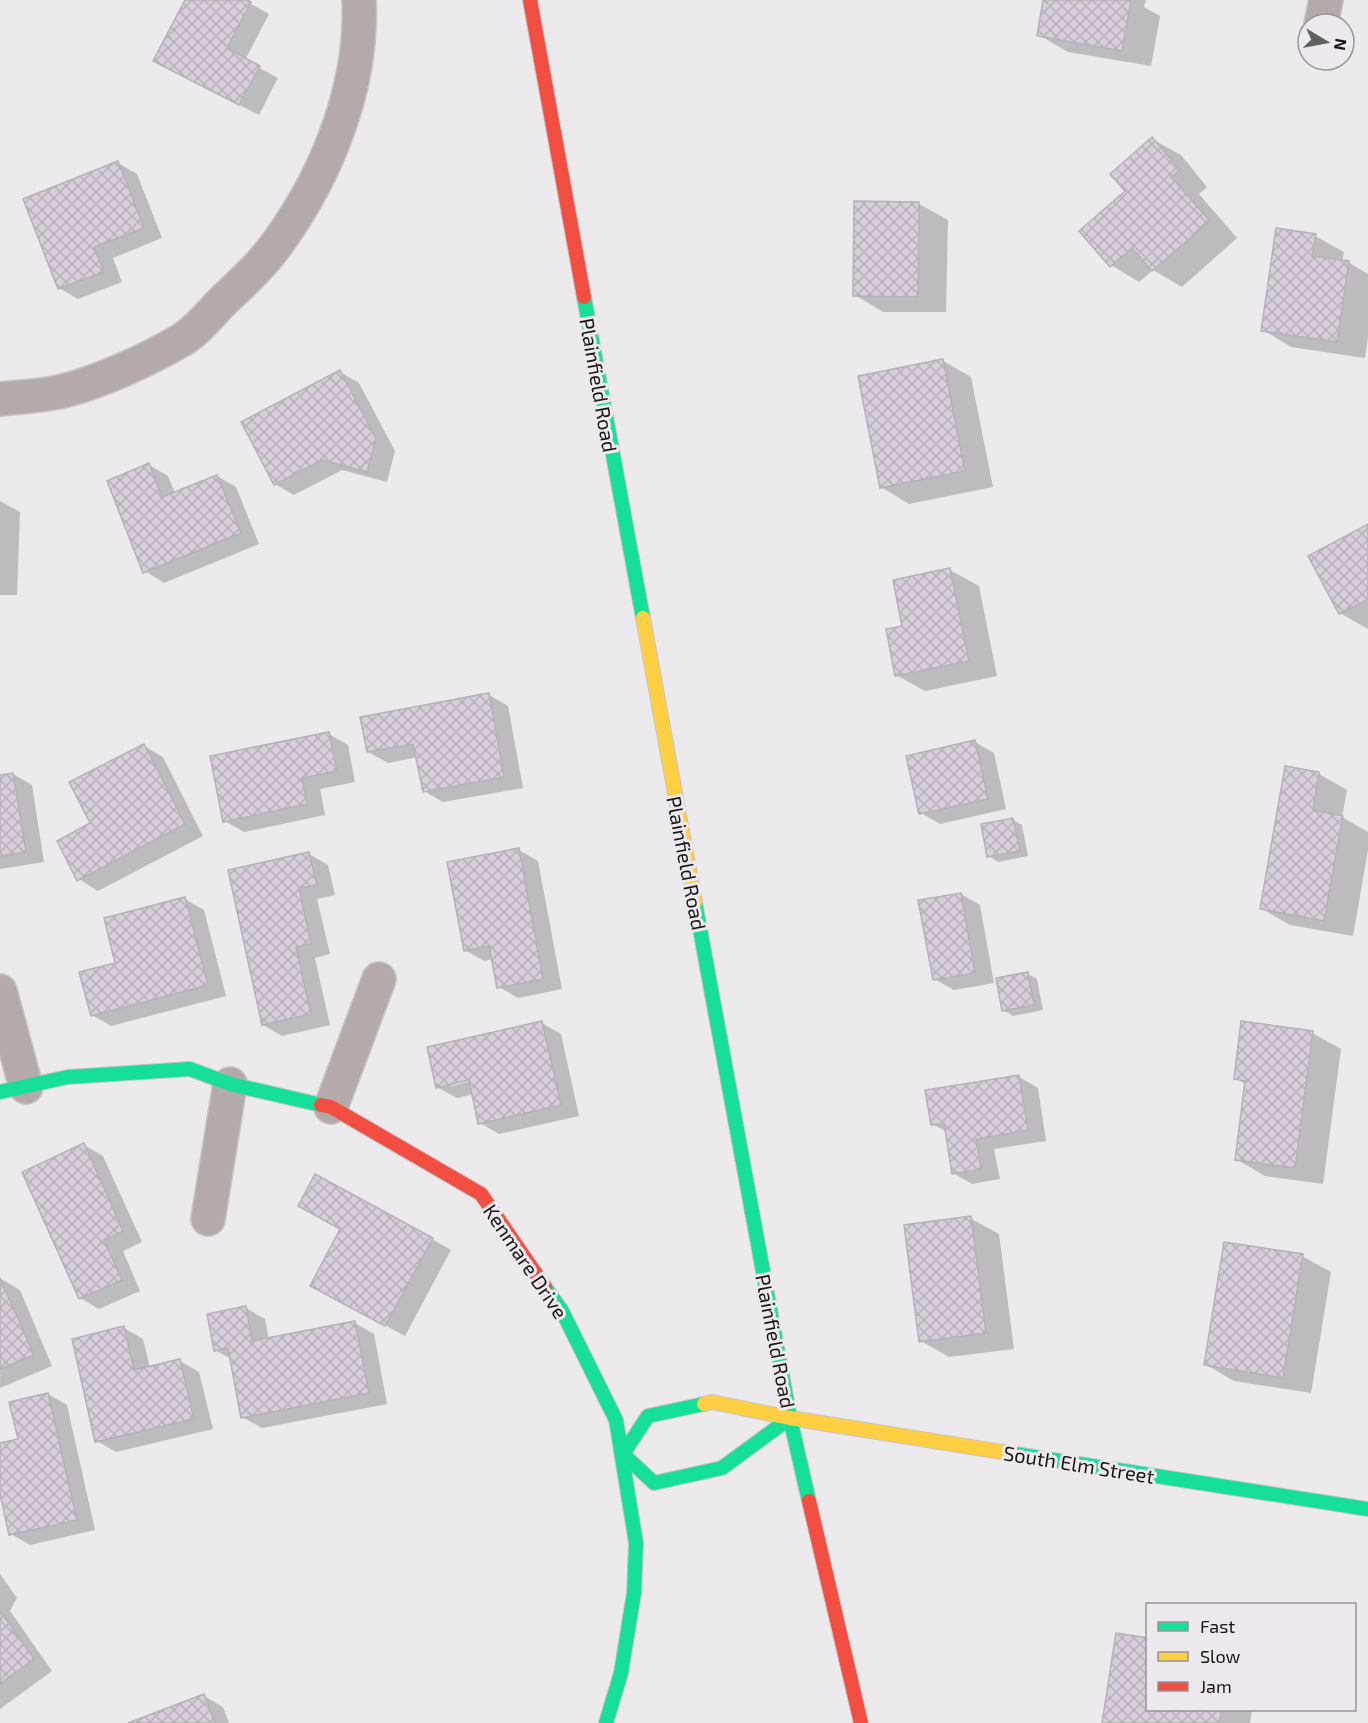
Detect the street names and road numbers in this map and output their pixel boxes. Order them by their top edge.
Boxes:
street label: Plainfield Road [575,316,623,454]
street label: Plainfield Road [662,794,712,932]
street label: Kenmare Drive [479,1199,573,1323]
street label: Plainfield Road [751,1272,801,1410]
street label: South Elm Street [1002,1440,1156,1488]

